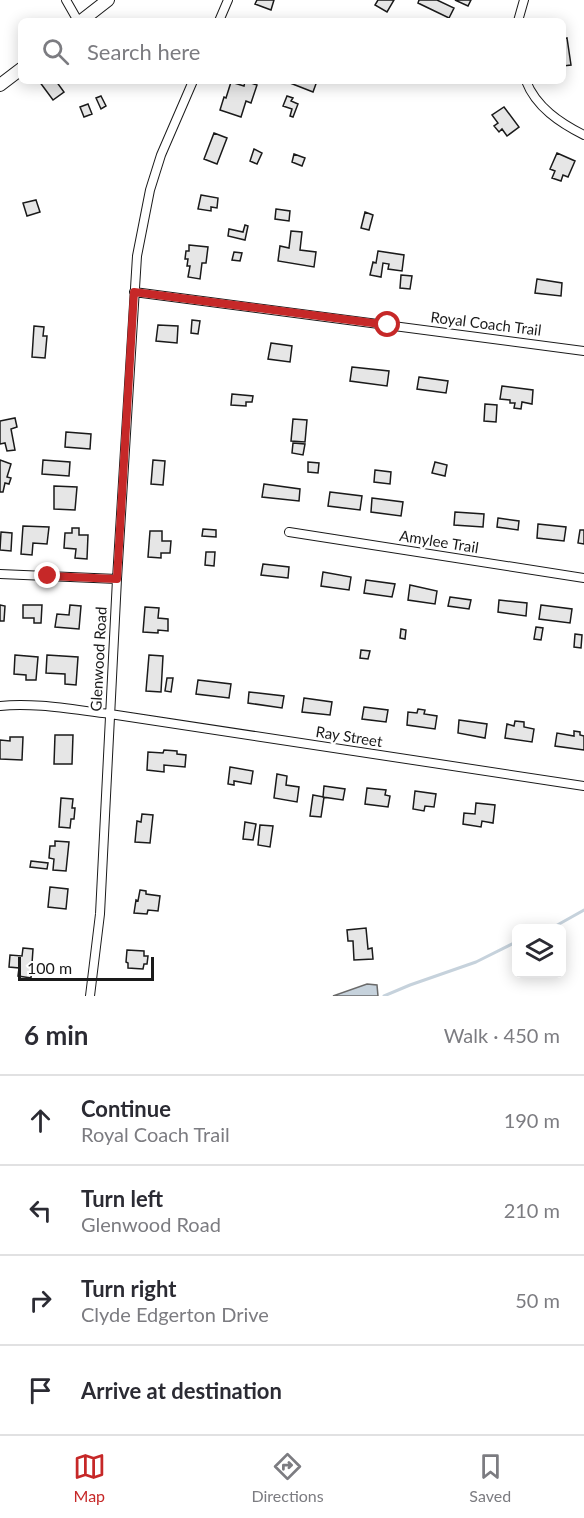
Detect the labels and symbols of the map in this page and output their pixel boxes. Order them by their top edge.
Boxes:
street label: Royal Coach Trail [430,307,543,339]
route start [374,311,400,337]
street label: Amylee Trail [398,526,480,556]
route end [34,562,60,588]
street label: Glenwood Road [86,606,110,712]
street label: Ray Street [315,722,384,750]
scale bar [18,954,154,982]

